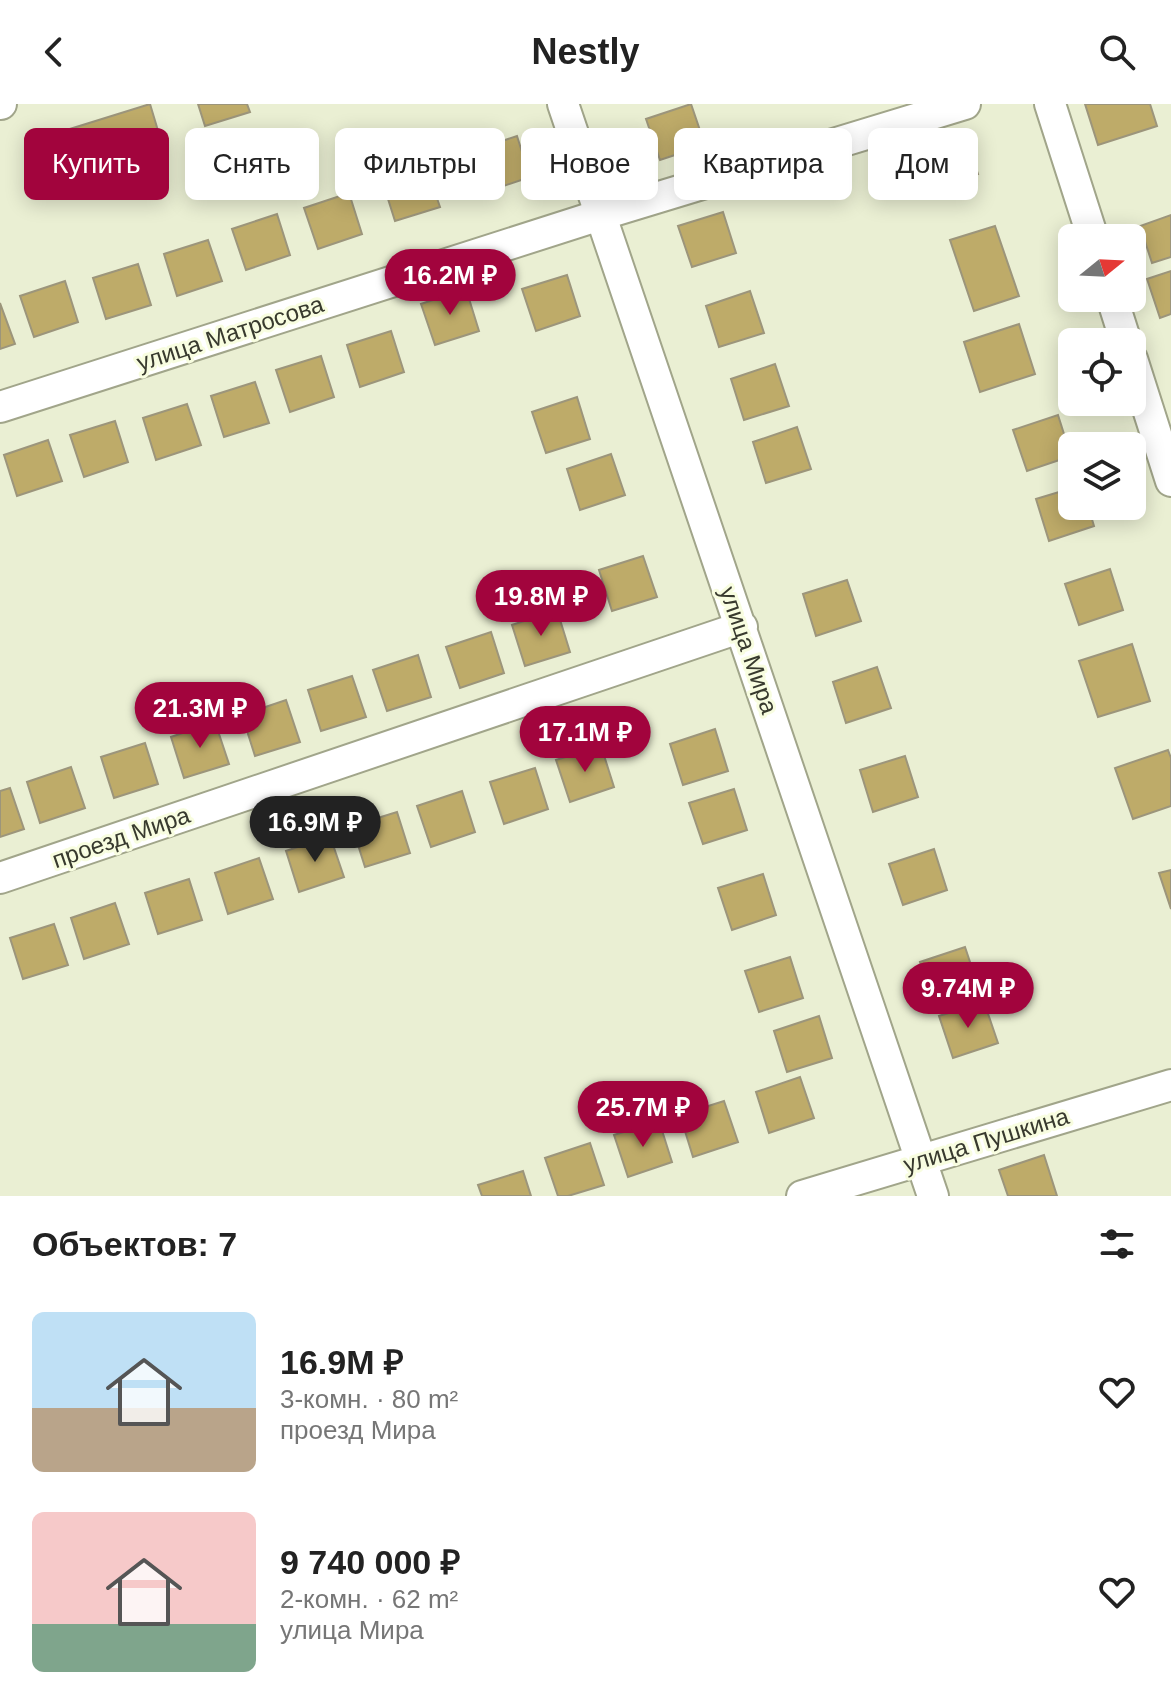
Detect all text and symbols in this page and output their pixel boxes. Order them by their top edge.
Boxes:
icon: back [32,30,76,74]
icon: search [1095,30,1139,74]
text: Nestly [531,31,640,72]
chip: Купить [24,128,169,200]
chip: Снять [185,128,319,200]
chip: Фильтры [335,128,505,200]
chip: Новое [521,128,658,200]
chip: Квартира [674,128,852,200]
chip: Дом [868,128,978,200]
north arrow [1058,224,1146,312]
map controls [1058,224,1146,520]
pin: 16.2M ₽ [376,249,524,317]
text: 16.2M ₽ [403,260,497,290]
street label: улица Матросова [133,290,327,376]
button: locate [1058,328,1146,416]
button: layers [1058,432,1146,520]
pin: 19.8M ₽ [467,570,615,638]
text: 19.8M ₽ [494,581,588,611]
street label: улица Мира [715,583,784,718]
pin: 21.3M ₽ [126,682,274,750]
text: 21.3M ₽ [153,693,247,723]
pin: 17.1M ₽ [511,706,659,774]
text: 17.1M ₽ [538,717,632,747]
pin: 16.9M ₽ [241,796,389,864]
street label: проезд Мира [49,801,194,873]
text: 16.9M ₽ [268,807,362,837]
pin: 9.74M ₽ [894,962,1042,1030]
text: 9.74M ₽ [921,973,1015,1003]
pin: 25.7M ₽ [569,1081,717,1149]
text: 25.7M ₽ [596,1092,690,1122]
street label: улица Пушкина [900,1102,1073,1178]
icon: filters [1095,1222,1139,1266]
text: Объектов: 7 [32,1225,237,1263]
text: 16.9M ₽ [280,1343,404,1381]
icon: home [96,1344,192,1440]
icon: heart [1095,1370,1139,1414]
text: 3-комн. · 80 m² [280,1384,458,1414]
text: проезд Мира [280,1415,436,1445]
text: 9 740 000 ₽ [280,1543,461,1581]
icon: home [96,1544,192,1640]
icon: heart [1095,1570,1139,1614]
text: 2-комн. · 62 m² [280,1584,458,1614]
text: улица Мира [280,1615,424,1645]

